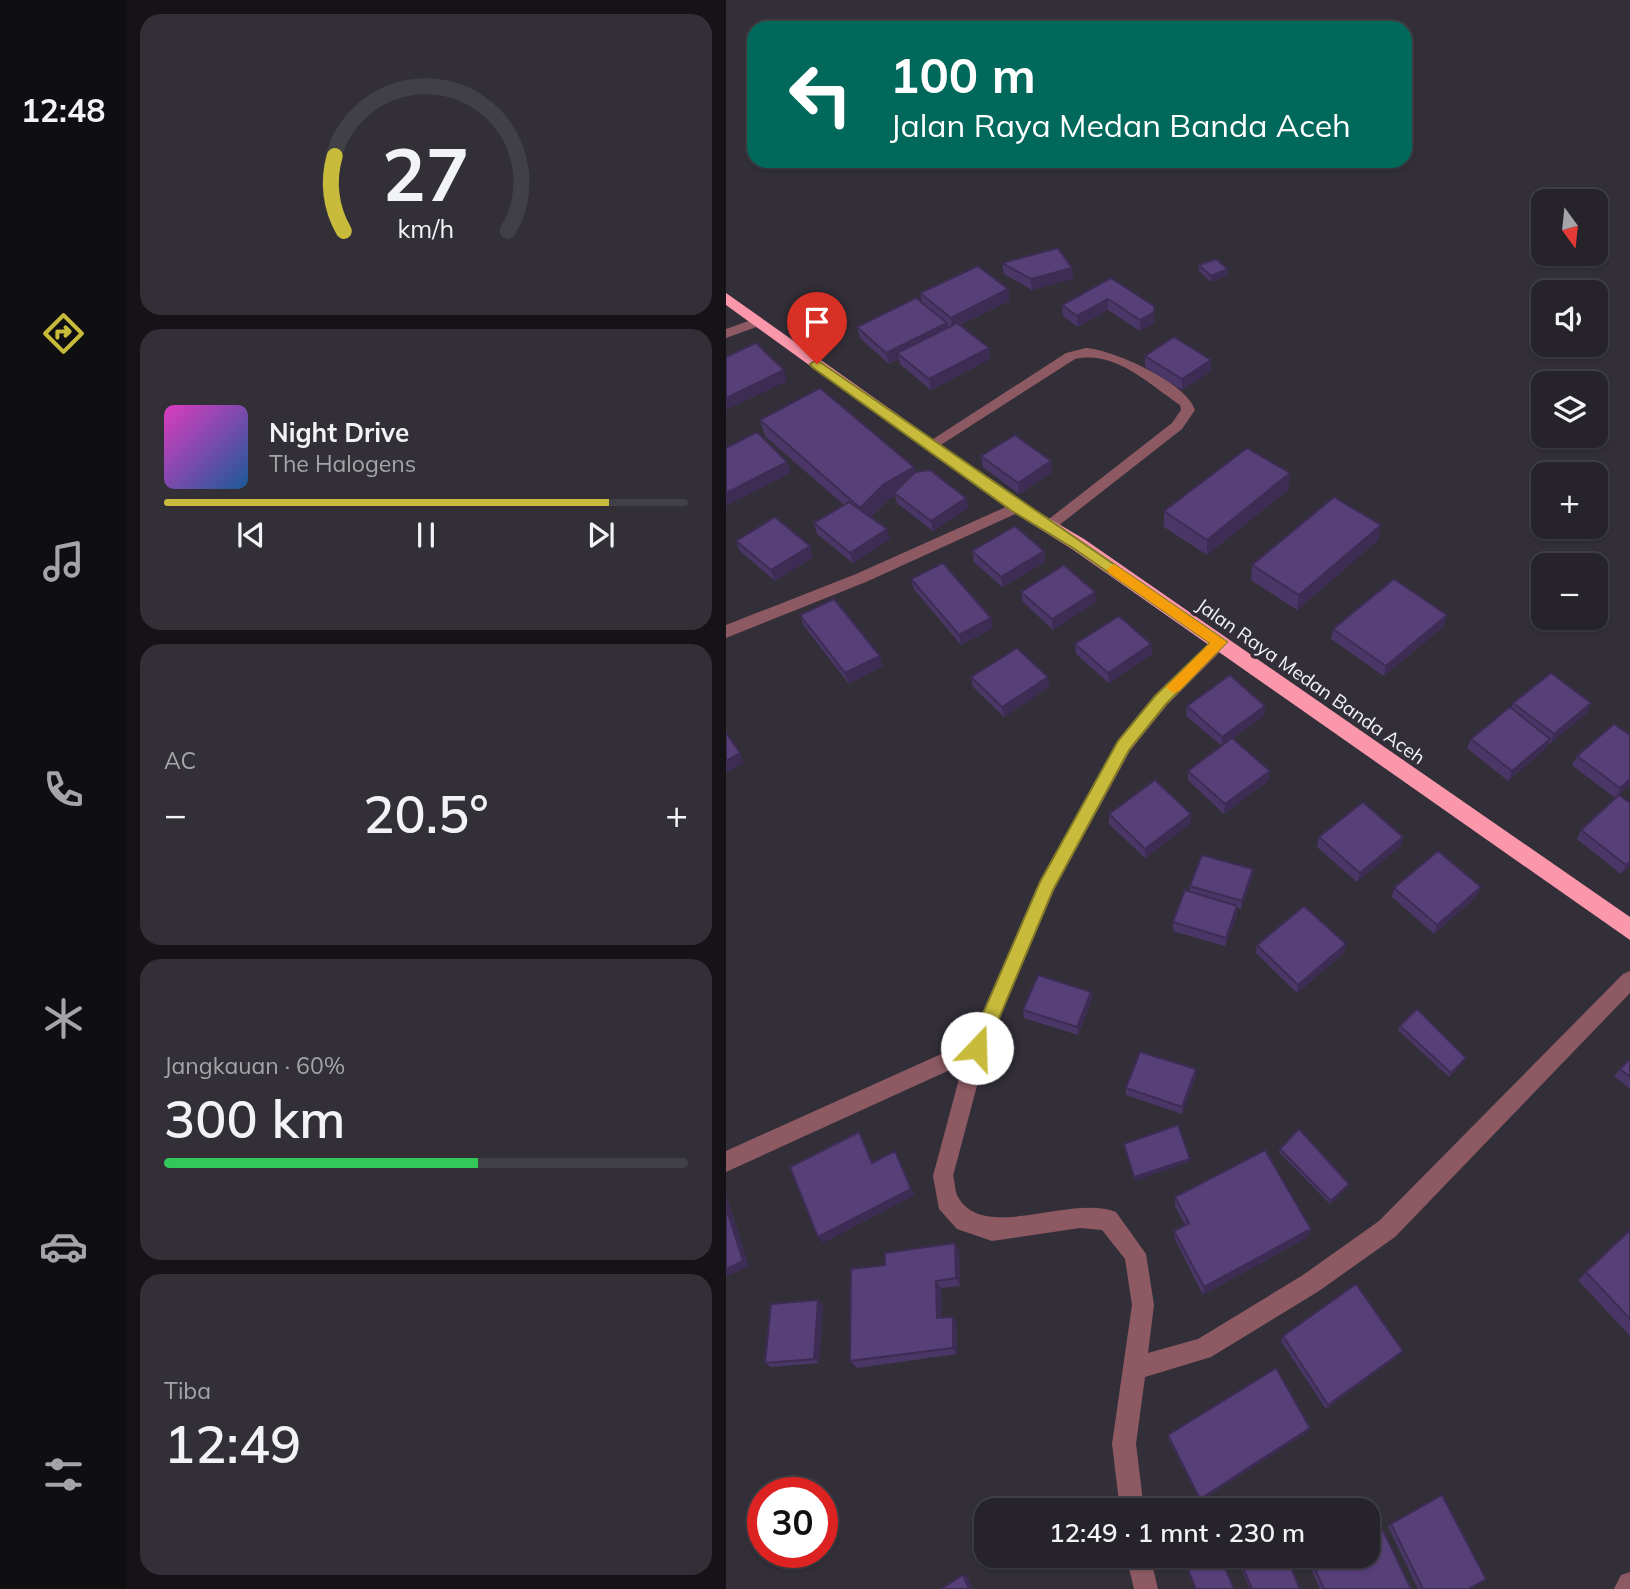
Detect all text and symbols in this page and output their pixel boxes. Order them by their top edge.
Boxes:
text: 100 m [890,44,1036,105]
icon: left [775,49,866,140]
text: 12:48 [21,90,105,130]
text: Jalan Raya Medan Banda Aceh [890,105,1351,145]
text: 27 [382,128,470,219]
north arrow [1531,189,1608,266]
map controls [1531,189,1608,630]
text: km/h [398,212,454,243]
button: sound [1531,280,1608,357]
pin [787,292,847,364]
icon: arrive [798,303,836,341]
icon: directions [39,309,88,358]
button: layers [1531,371,1608,448]
text: Night Drive [269,416,409,449]
text: The Halogens [269,449,416,478]
button: + [1531,462,1608,539]
icon: previous [232,516,270,554]
icon: pause [407,516,445,554]
icon: next [582,516,620,554]
icon: music [39,537,88,586]
button: − [1531,553,1608,630]
street label: Jalan Raya Medan Banda Aceh [1192,593,1430,769]
text: AC [164,746,196,775]
icon: phone [39,765,88,814]
text: 20.5° [363,781,489,846]
text: − [164,790,187,838]
text: + [665,790,688,838]
icon: climate [39,994,88,1043]
position arrow [940,1011,1014,1085]
text: Jangkauan · 60% [164,1051,345,1080]
text: 300 km [164,1086,345,1151]
icon: car [39,1222,88,1271]
text: Tiba [164,1376,211,1405]
text: 12:49 [164,1411,301,1476]
icon: filters [39,1450,88,1499]
speed limit sign: 30 [747,1477,838,1568]
text: 12:49 · 1 mnt · 230 m [1049,1516,1305,1549]

